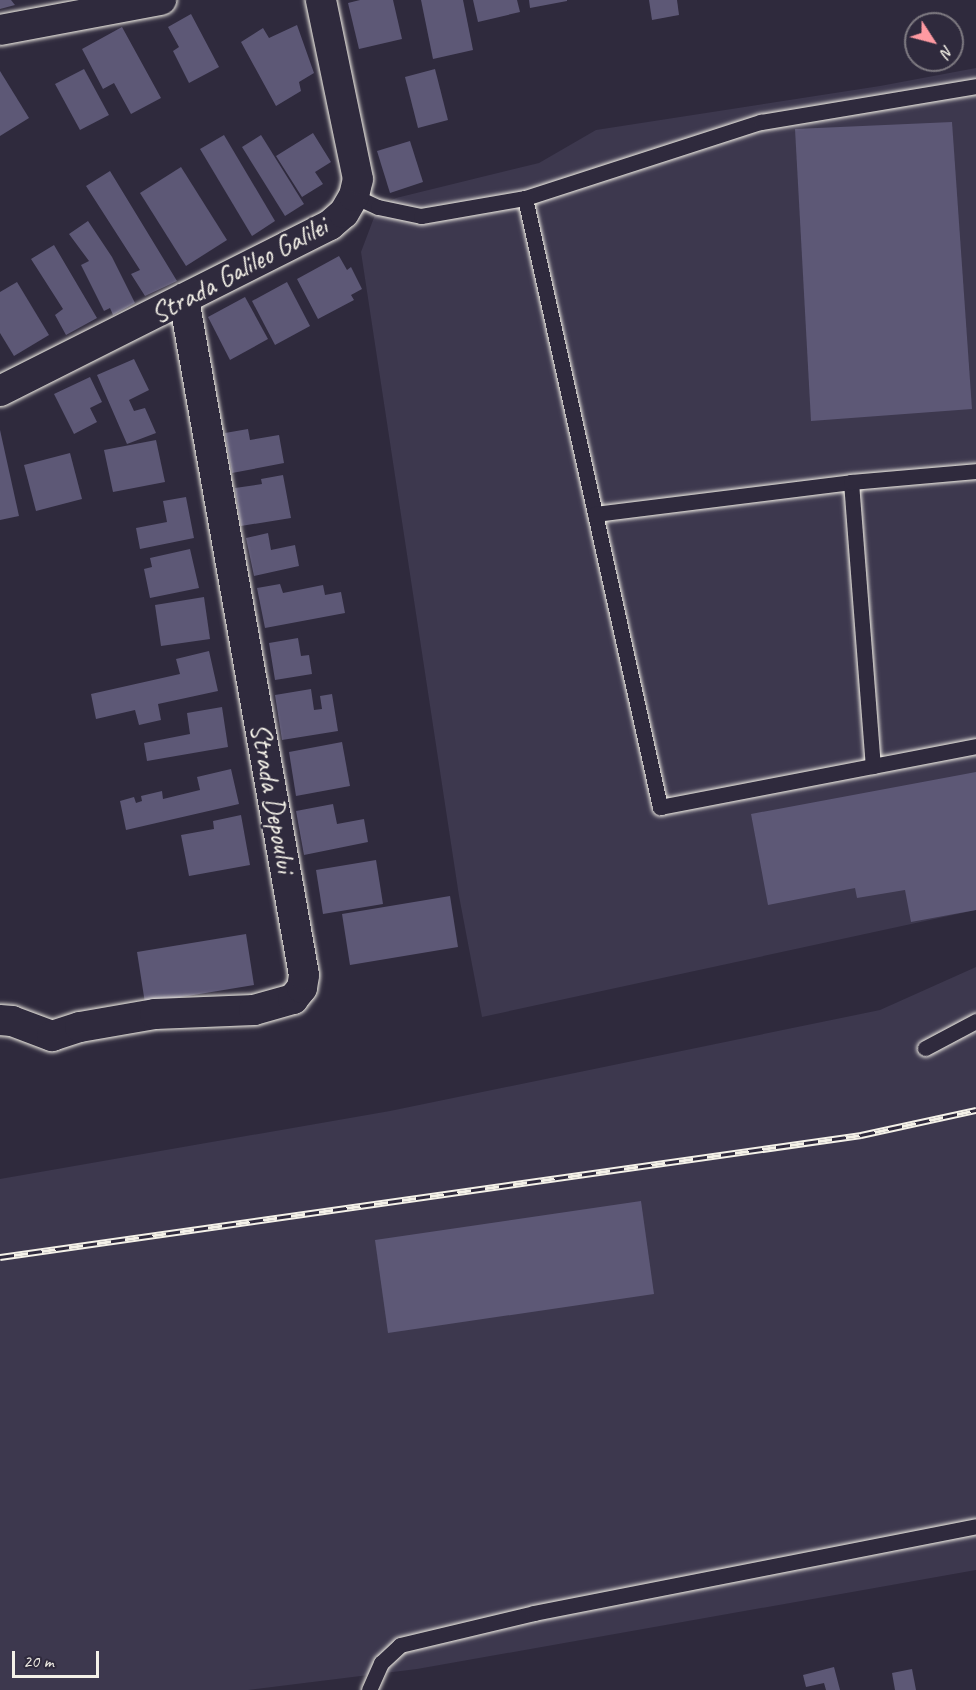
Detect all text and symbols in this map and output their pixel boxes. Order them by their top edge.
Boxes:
north arrow [904,12,964,72]
text: N [936,42,958,61]
street label: Strada Galileo Galilei [145,209,333,331]
street label: Strada Depoului [243,720,303,876]
scale bar [15,1639,102,1677]
text: 20 m [23,1650,54,1672]

